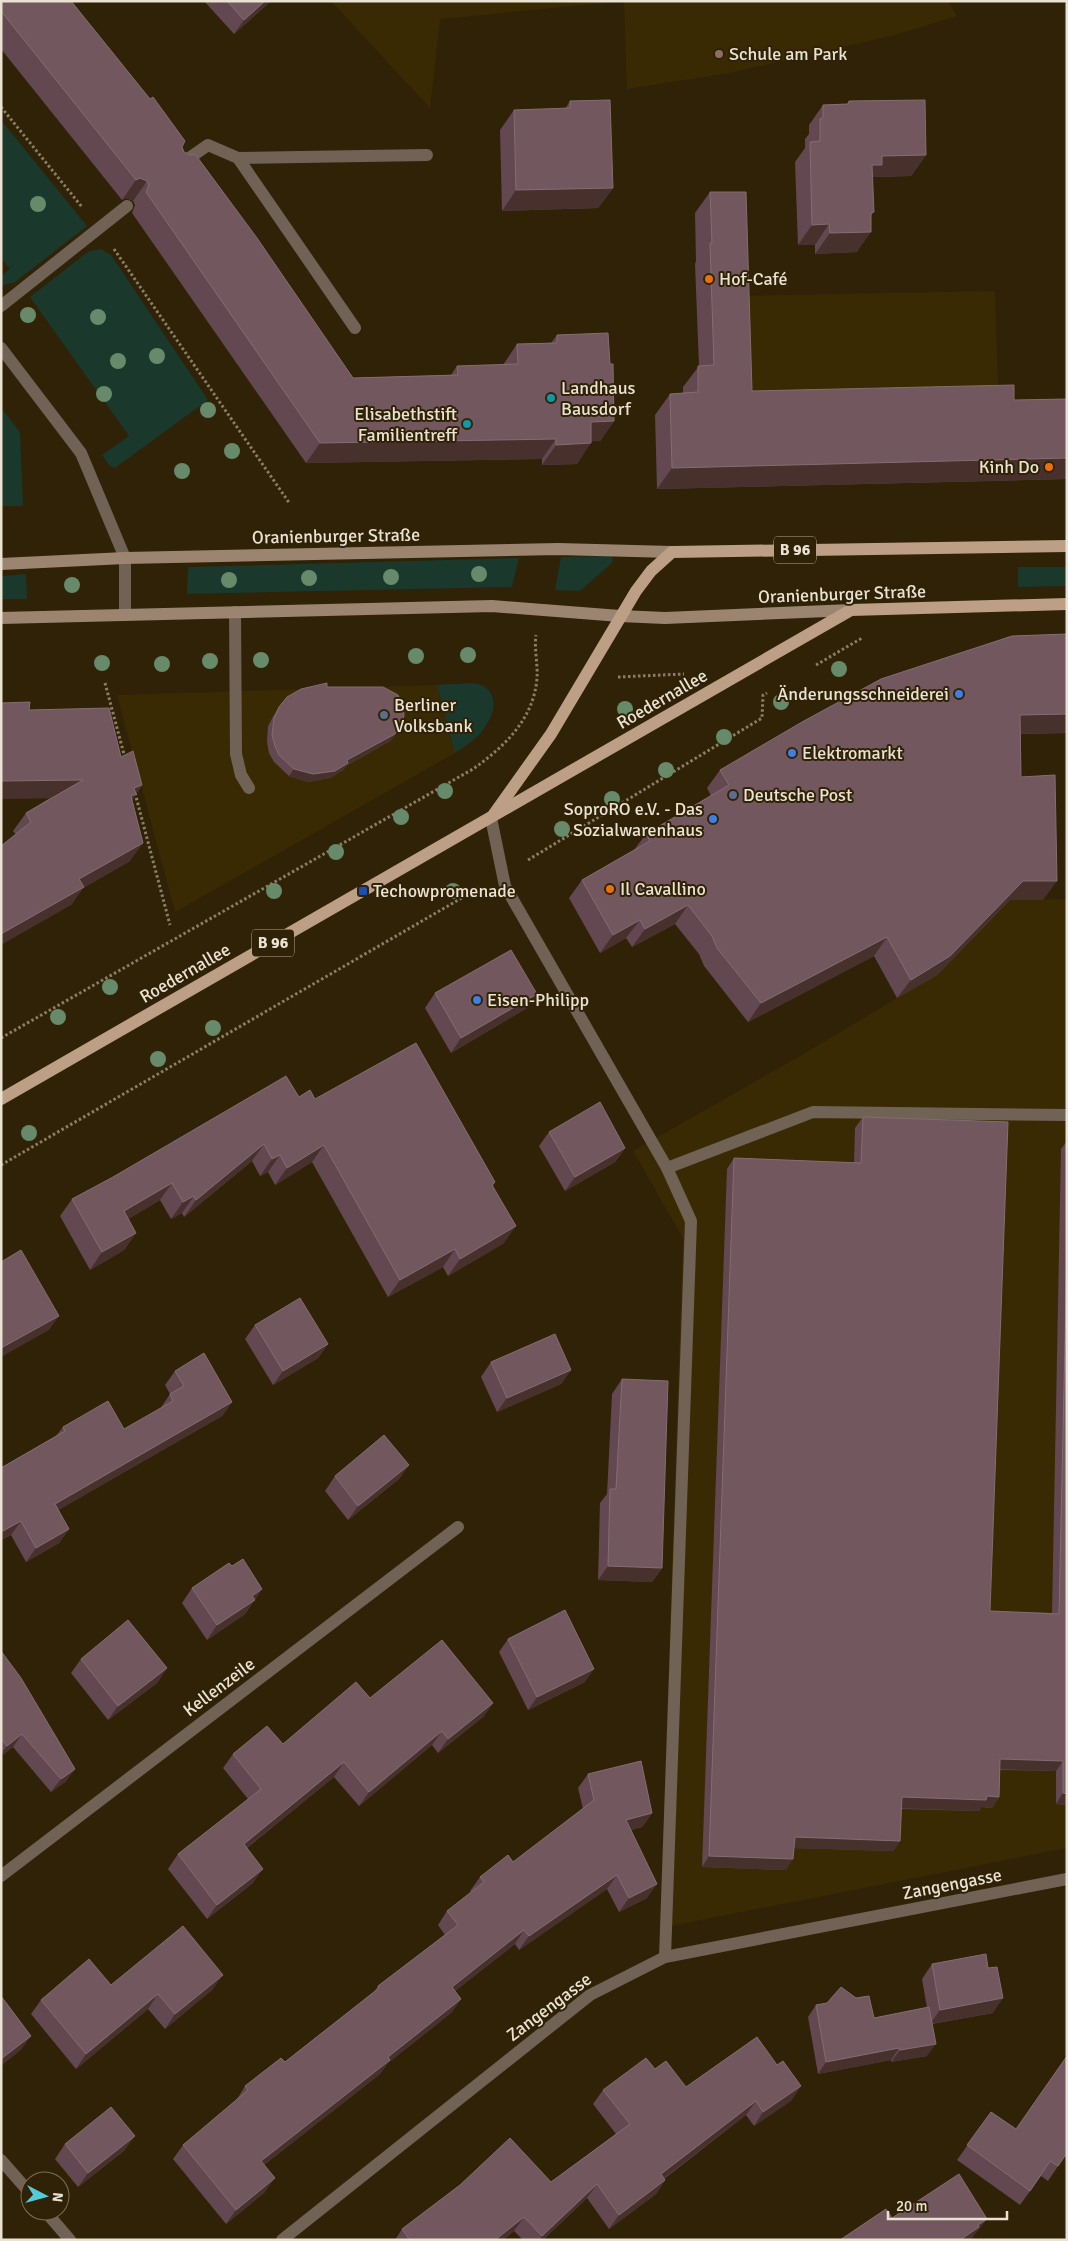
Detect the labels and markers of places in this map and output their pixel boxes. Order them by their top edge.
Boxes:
place label: Schule am Park [729,43,847,65]
marker: Schule am Park [713,48,725,60]
place label: Hof-Café [719,268,787,290]
marker: Hof-Café [703,273,715,285]
place label: Landhaus Bausdorf [561,377,635,420]
marker: Landhaus Bausdorf [545,392,557,404]
place label: Elisabethstift Familientreff [354,403,458,446]
marker: Elisabethstift Familientreff [461,418,473,430]
place label: Kinh Do [979,456,1039,478]
marker: Kinh Do [1043,461,1055,473]
place label: Änderungsschneiderei [777,683,949,705]
marker: Änderungsschneiderei [953,688,965,700]
place label: Berliner Volksbank [394,694,472,737]
marker: Berliner Volksbank [378,709,390,721]
place label: Elektromarkt [802,742,903,764]
marker: Elektromarkt [786,747,798,759]
place label: Deutsche Post [743,784,852,806]
marker: Deutsche Post [727,789,739,801]
place label: SoproRO e.V. - Das Sozialwarenhaus [564,798,703,841]
marker: SoproRO e.V. - Das Sozialwarenhaus [707,813,719,825]
place label: Il Cavallino [620,878,706,900]
place label: Techowpromenade [373,880,516,902]
marker: Il Cavallino [604,883,616,895]
marker: Techowpromenade [357,885,369,897]
place label: Eisen-Philipp [487,989,589,1011]
marker: Eisen-Philipp [471,994,483,1006]

